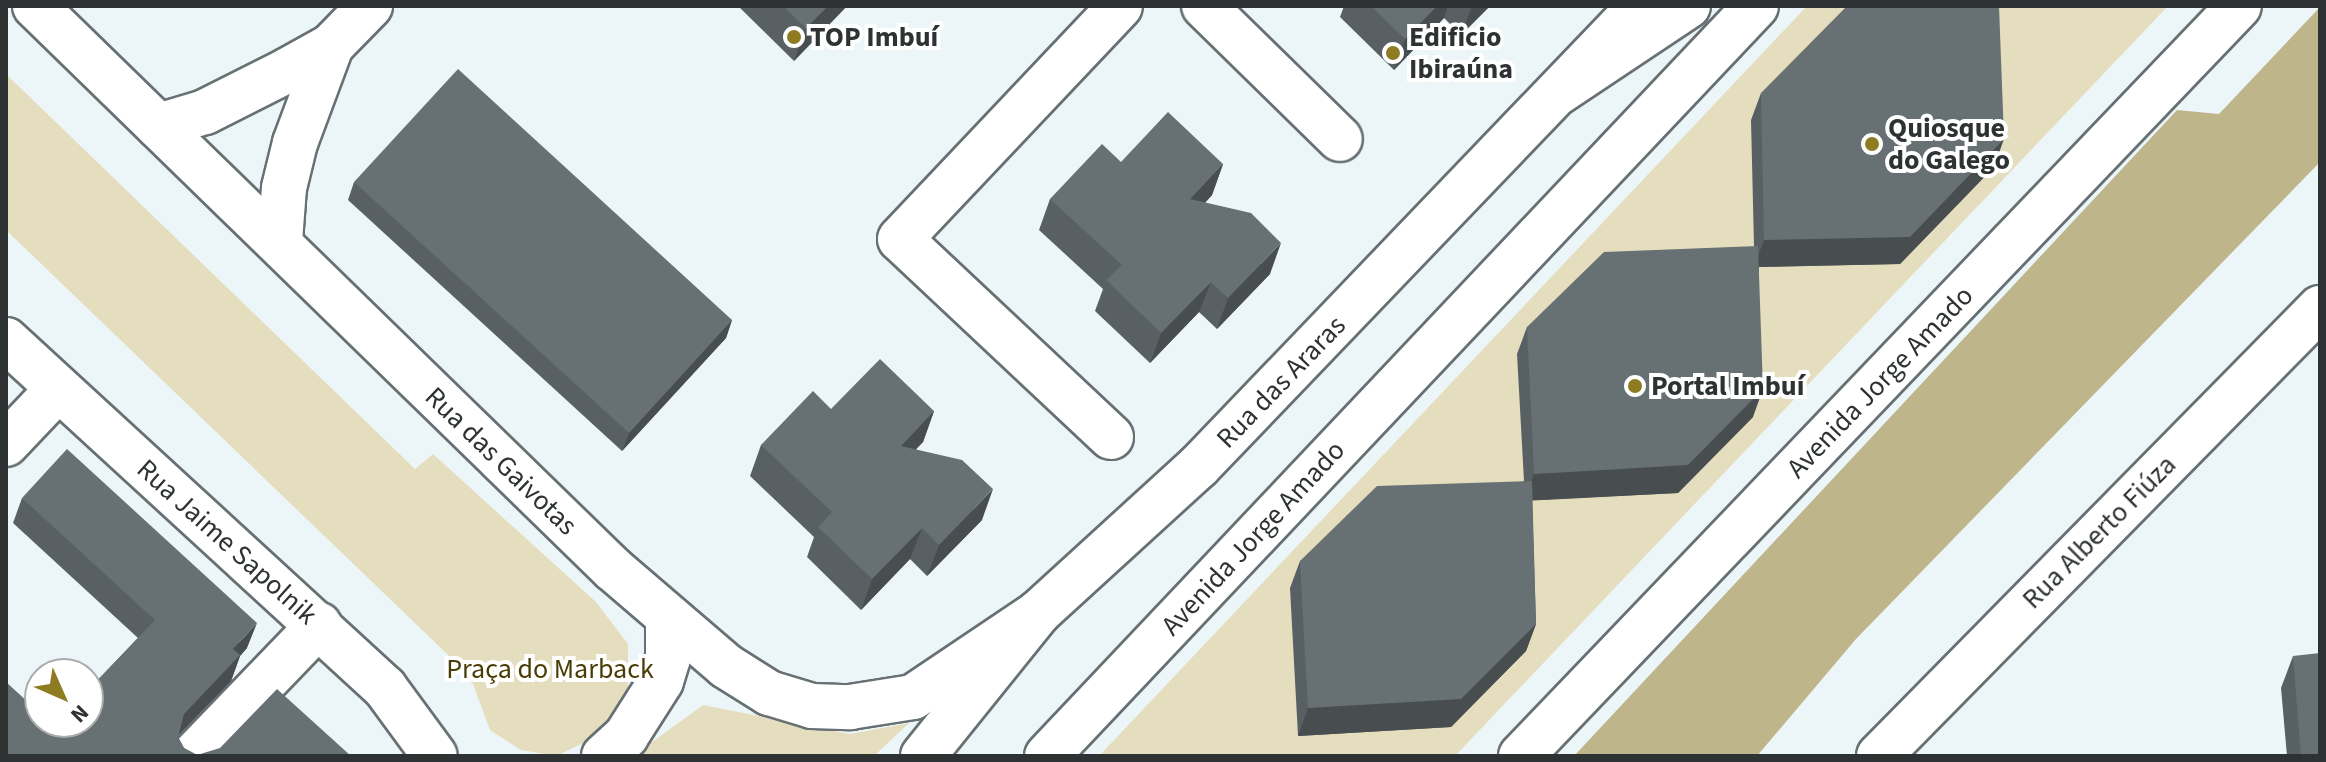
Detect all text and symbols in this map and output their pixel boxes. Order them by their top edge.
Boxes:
place label: TOP Imbuí [810,20,938,54]
place label: Edificio Ibiraúna [1409,20,1513,86]
marker: TOP Imbuí [785,28,803,46]
marker: Edificio Ibiraúna [1384,44,1402,62]
place label: Quiosque do Galego [1888,111,2010,177]
marker: Quiosque do Galego [1863,135,1881,153]
street label: Avenida Jorge Amado [1780,279,1980,485]
street label: Rua das Araras [1209,309,1353,455]
place label: Portal Imbuí [1651,369,1804,403]
marker: Portal Imbuí [1626,377,1644,395]
street label: Rua das Gaivotas [418,380,584,542]
street label: Avenida Jorge Amado [1154,434,1352,642]
street label: Rua Alberto Fiúza [2015,448,2183,616]
street label: Rua Jaime Sapolnik [130,452,324,632]
park label: Praça do Marback [446,652,654,686]
north arrow [24,658,104,738]
text: N [63,697,96,730]

